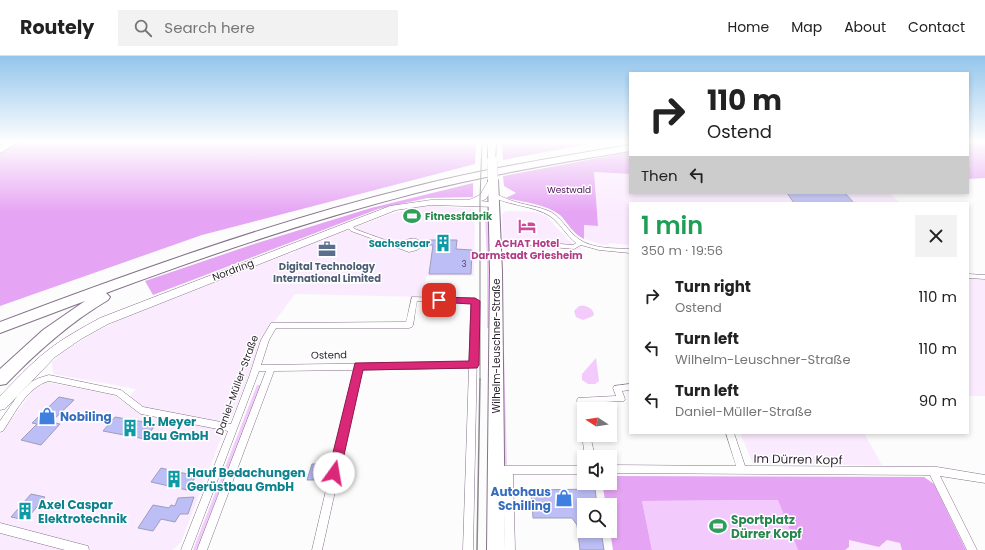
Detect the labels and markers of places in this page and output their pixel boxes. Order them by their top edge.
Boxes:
sports icon: Fitnessfabrik [402,206,422,226]
place label: Fitnessfabrik [425,209,493,224]
hotel icon: ACHAT Hotel Darmstadt Griesheim [517,216,537,236]
building icon: Sachsencar [433,233,453,253]
place label: Sachsencar [369,236,431,251]
place label: ACHAT Hotel Darmstadt Griesheim [471,236,583,263]
office icon: Digital Technology International Limited [317,239,337,259]
place label: Digital Technology International Limited [273,259,381,286]
pin [422,283,456,317]
shop icon: Nobiling [37,406,57,426]
place label: Nobiling [60,408,112,425]
place label: H. Meyer Bau GmbH [143,413,209,444]
building icon: H. Meyer Bau GmbH [120,418,140,438]
place label: Hauf Bedachungen Gerüstbau GmbH [187,464,306,495]
building icon: Hauf Bedachungen Gerüstbau GmbH [164,469,184,489]
place label: Autohaus Schilling [491,483,551,514]
shop icon: Autohaus Schilling [554,488,574,508]
place label: Axel Caspar Elektrotechnik [38,496,128,527]
building icon: Axel Caspar Elektrotechnik [15,501,35,521]
place label: Sportplatz Dürrer Kopf [731,511,802,542]
sports icon: Sportplatz Dürrer Kopf [708,516,728,536]

